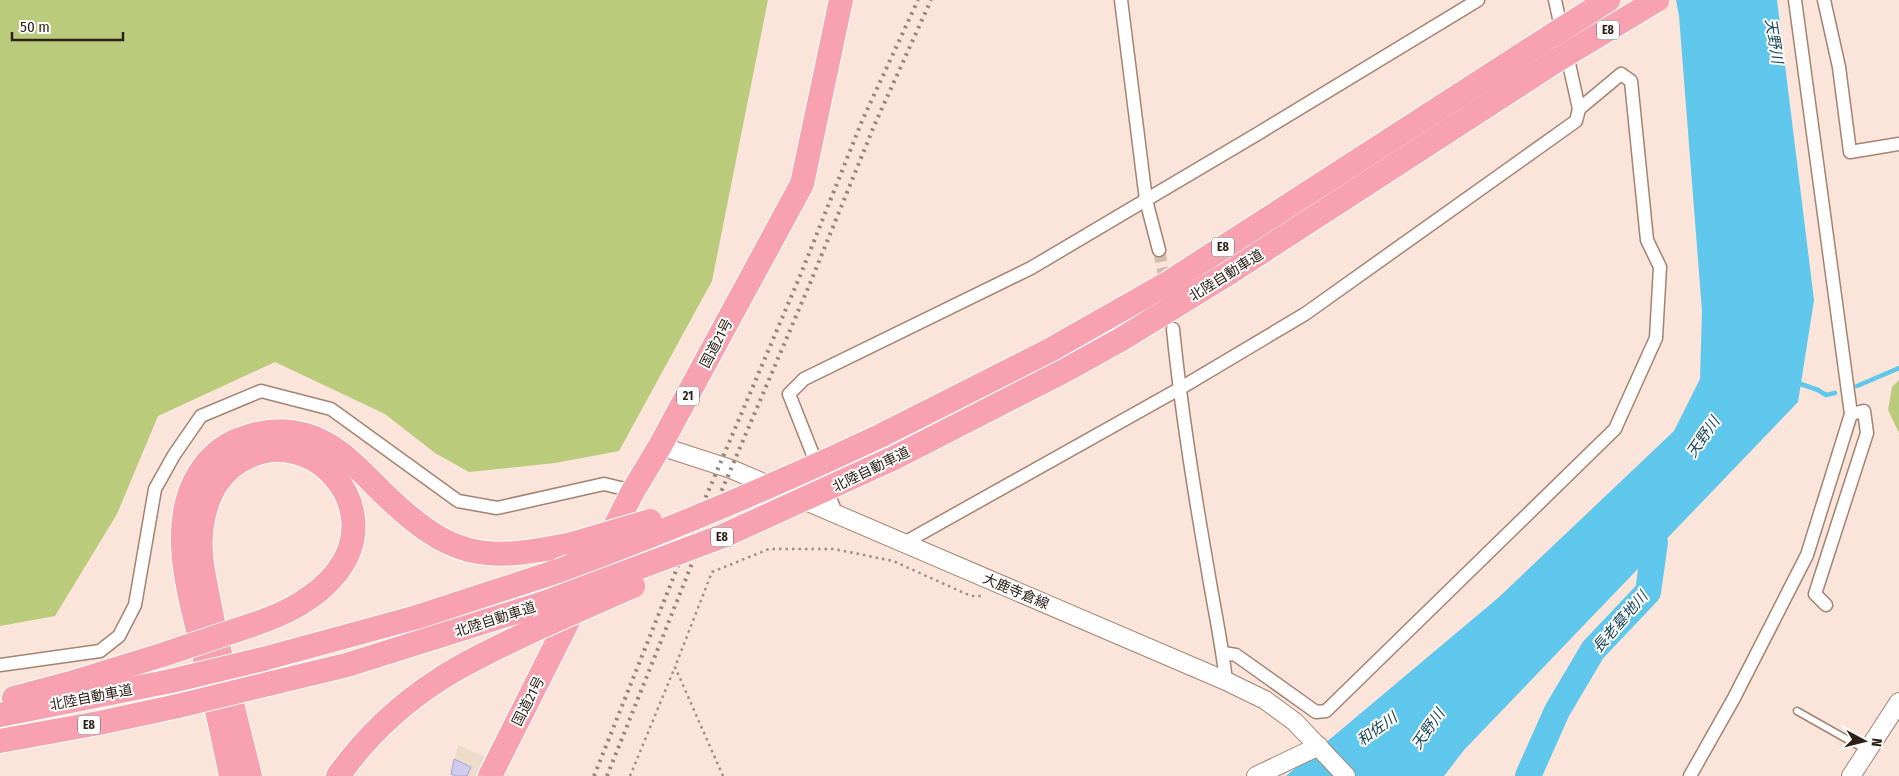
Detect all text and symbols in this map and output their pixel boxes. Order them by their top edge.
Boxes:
scale bar [12,10,124,42]
water label: 天野川 [1762,17,1787,67]
text: 50 m [20,18,50,36]
road number: E8 [1597,20,1619,40]
road number: E8 [1212,238,1234,256]
street label: 北陸自動車道 [1186,246,1266,305]
street label: 国道21号 [696,316,736,371]
road number: 21 [677,386,699,406]
water label: 天野川 [1683,412,1724,461]
street label: 北陸自動車道 [830,443,913,496]
road number: E8 [711,528,733,546]
street label: 大鹿寺倉線 [980,570,1051,613]
water label: 長老墓地川 [1589,586,1653,656]
street label: 北陸自動車道 [453,598,538,641]
street label: 国道21号 [509,674,548,729]
street label: 北陸自動車道 [48,681,134,714]
water label: 天野川 [1408,704,1449,753]
water label: 和佐川 [1354,707,1402,750]
road number: E8 [78,716,100,734]
north arrow [1839,716,1889,766]
text: N [1867,737,1885,748]

